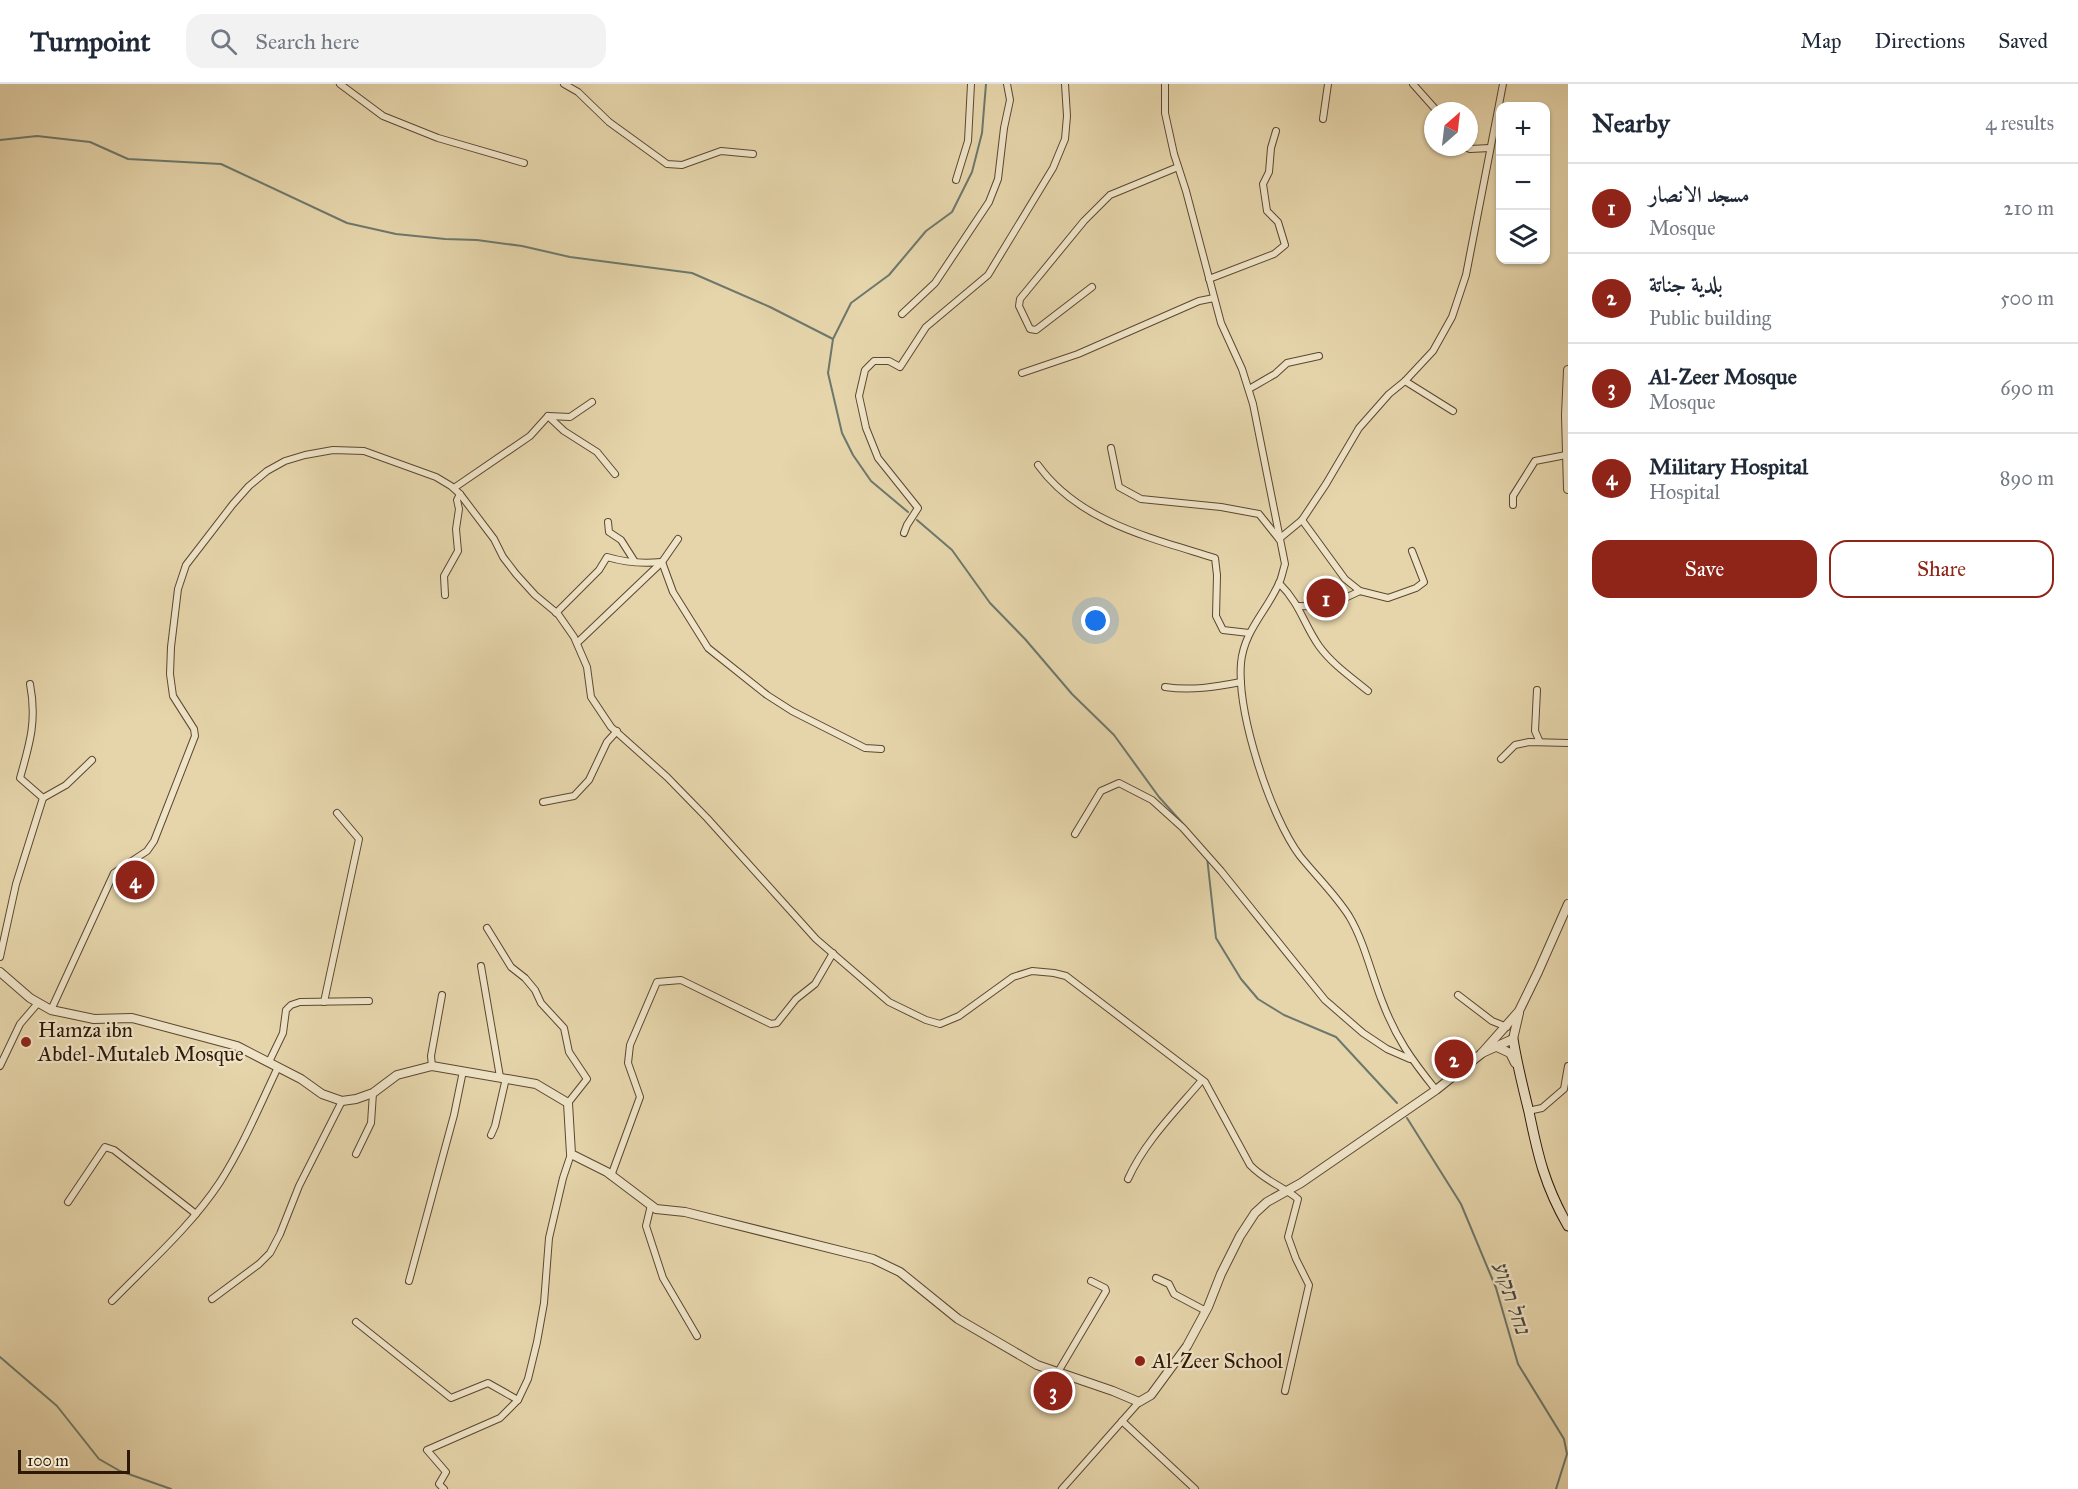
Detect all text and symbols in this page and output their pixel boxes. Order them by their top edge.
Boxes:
search box [186,14,606,68]
text: Turnpoint [30,24,150,59]
icon: search [207,25,240,58]
text: Search here [255,28,359,55]
text: Map [1801,28,1842,54]
text: Directions [1875,28,1965,54]
text: Saved [1998,28,2048,54]
north arrow [1424,102,1478,156]
map controls [1496,102,1550,264]
button: + [1496,102,1550,156]
text: Nearby [1592,107,1670,139]
text: 4 results [1985,111,2054,135]
button: − [1496,156,1550,210]
text: مسجد الانصار [1649,181,1750,208]
text: 1 [1608,196,1615,220]
text: 210 m [2004,196,2054,220]
button: layers [1496,210,1550,264]
text: Mosque [1649,216,1715,240]
text: بلدية جناتة [1649,271,1723,298]
text: 2 [1607,286,1616,310]
text: 500 m [2000,286,2054,310]
text: Public building [1649,306,1771,330]
text: Al-Zeer Mosque [1649,363,1797,390]
text: 3 [1608,376,1616,400]
text: 690 m [2000,376,2054,400]
text: Mosque [1649,390,1715,414]
text: Military Hospital [1649,453,1808,480]
text: 4 [1606,466,1617,490]
text: 890 m [2000,466,2054,490]
text: Hospital [1649,480,1720,504]
button: Save [1592,540,1817,598]
button: Share [1829,540,2054,598]
pin: 1 [1306,576,1346,620]
your location [1081,606,1110,635]
pin: 4 [116,858,154,902]
place label: Hamza ibn Abdel-Mutaleb Mosque [37,1017,244,1067]
marker: Hamza ibn Abdel-Mutaleb Mosque [19,1035,33,1049]
pin: 2 [1434,1036,1474,1082]
water label: נחל תקוע [1487,1257,1537,1338]
place label: Al-Zeer School [1151,1348,1283,1374]
marker: Al-Zeer School [1133,1354,1147,1368]
pin: 3 [1034,1368,1072,1414]
scale bar [18,1447,130,1474]
text: 100 m [27,1451,69,1470]

